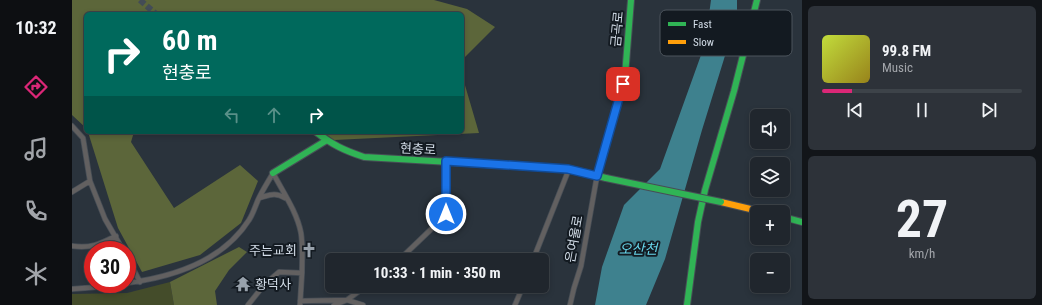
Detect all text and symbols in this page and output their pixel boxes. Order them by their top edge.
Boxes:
street label: 금곡로 [608,10,626,48]
legend [660,10,792,56]
text: 10:32 [15,17,57,38]
text: Fast [693,18,712,31]
text: 60 m [162,24,218,57]
icon: right [96,28,148,80]
text: Slow [693,36,714,49]
text: 99.8 FM [882,42,931,60]
text: Music [882,60,913,75]
text: 현충로 [162,62,212,83]
pin [606,67,640,101]
icon: directions [22,73,50,101]
icon: arrive [612,73,634,95]
icon: previous [844,99,866,121]
icon: pause [911,99,933,121]
icon: next [978,99,1000,121]
icon: left [221,104,243,126]
icon: ahead [263,104,285,126]
icon: right [305,104,327,126]
map controls [750,109,790,293]
button: sound [750,109,790,149]
icon: music [22,135,50,163]
street label: 현충로 [400,141,436,157]
button: layers [750,157,790,197]
text: 27 [896,189,948,250]
position arrow [425,193,467,235]
icon: phone [22,197,50,225]
button: + [750,205,790,245]
street label: 은여울로 [562,214,586,264]
speed limit sign: 30 [84,241,136,293]
church icon: 주는교회 [300,241,318,259]
water label: 오산천 [619,241,658,257]
place label: 주는교회 [249,243,297,258]
text: km/h [909,246,935,261]
button: − [750,253,790,293]
icon: climate [22,260,50,288]
text: 10:33 · 1 min · 350 m [373,264,501,282]
temple icon: 황덕사 [234,275,252,293]
place label: 황덕사 [255,277,291,292]

